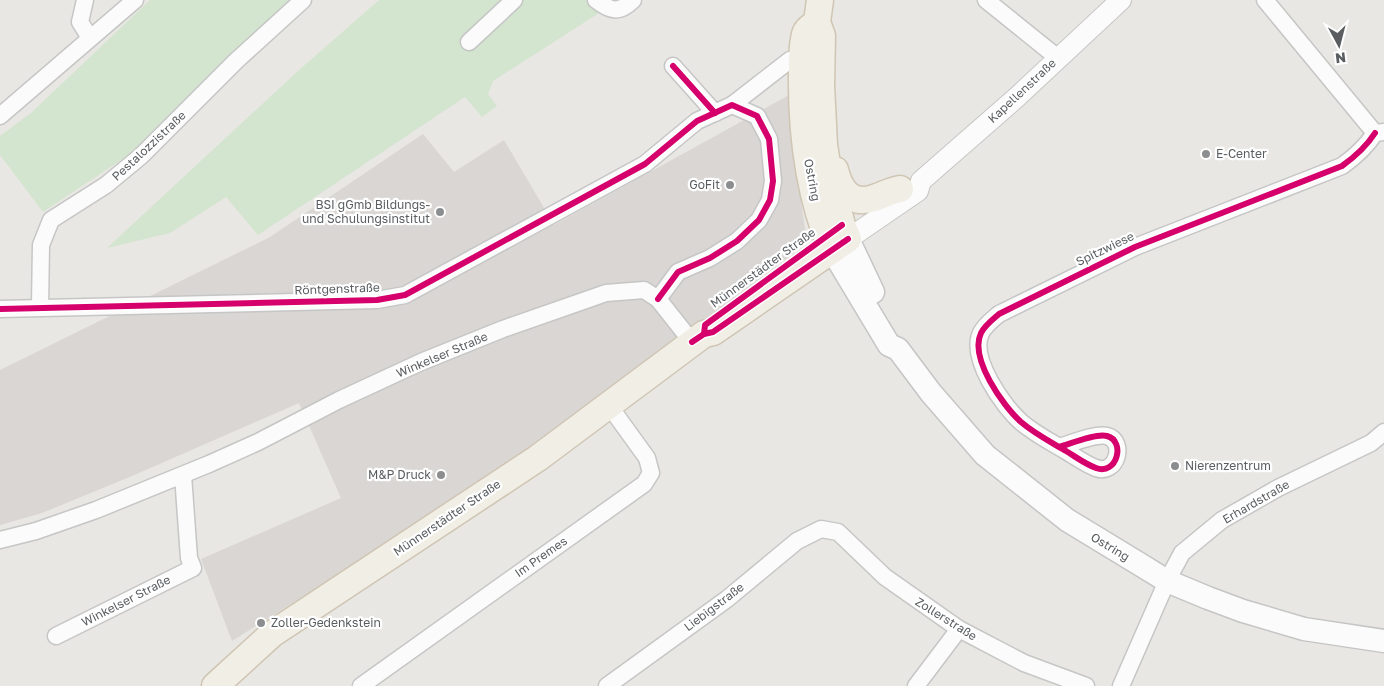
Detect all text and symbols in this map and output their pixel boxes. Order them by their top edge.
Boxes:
north arrow [1314,20,1364,70]
text: N [1334,49,1347,67]
street label: Kapellenstraße [985,55,1059,126]
street label: Pestalozzistraße [109,108,189,184]
place label: E-Center [1216,146,1267,161]
marker: E-Center [1200,148,1212,160]
street label: Ostring [801,158,824,202]
place label: GoFit [689,177,720,192]
marker: GoFit [724,179,736,191]
place label: BSI gGmb Bildungs- und Schulungsinstitut [302,197,430,226]
marker: BSI gGmb Bildungs- und Schulungsinstitut [434,206,446,218]
street label: Münnerstädter Straße [707,224,818,311]
street label: Spitzwiese [1073,228,1136,269]
street label: Röntgenstraße [294,280,380,297]
street label: Winkelser Straße [394,328,490,381]
place label: Nierenzentrum [1185,458,1271,473]
marker: Nierenzentrum [1169,460,1181,472]
place label: M&P Druck [368,467,431,482]
marker: M&P Druck [435,469,447,481]
street label: Münnerstädter Straße [390,476,503,559]
street label: Erhardstraße [1220,476,1292,527]
street label: Ostring [1088,529,1132,564]
street label: Im Premes [512,533,570,580]
street label: Winkelser Straße [79,572,173,629]
street label: Liebigstraße [681,579,747,634]
street label: Zollerstraße [913,594,980,643]
place label: Zoller-Gedenkstein [271,615,381,630]
marker: Zoller-Gedenkstein [255,617,267,629]

